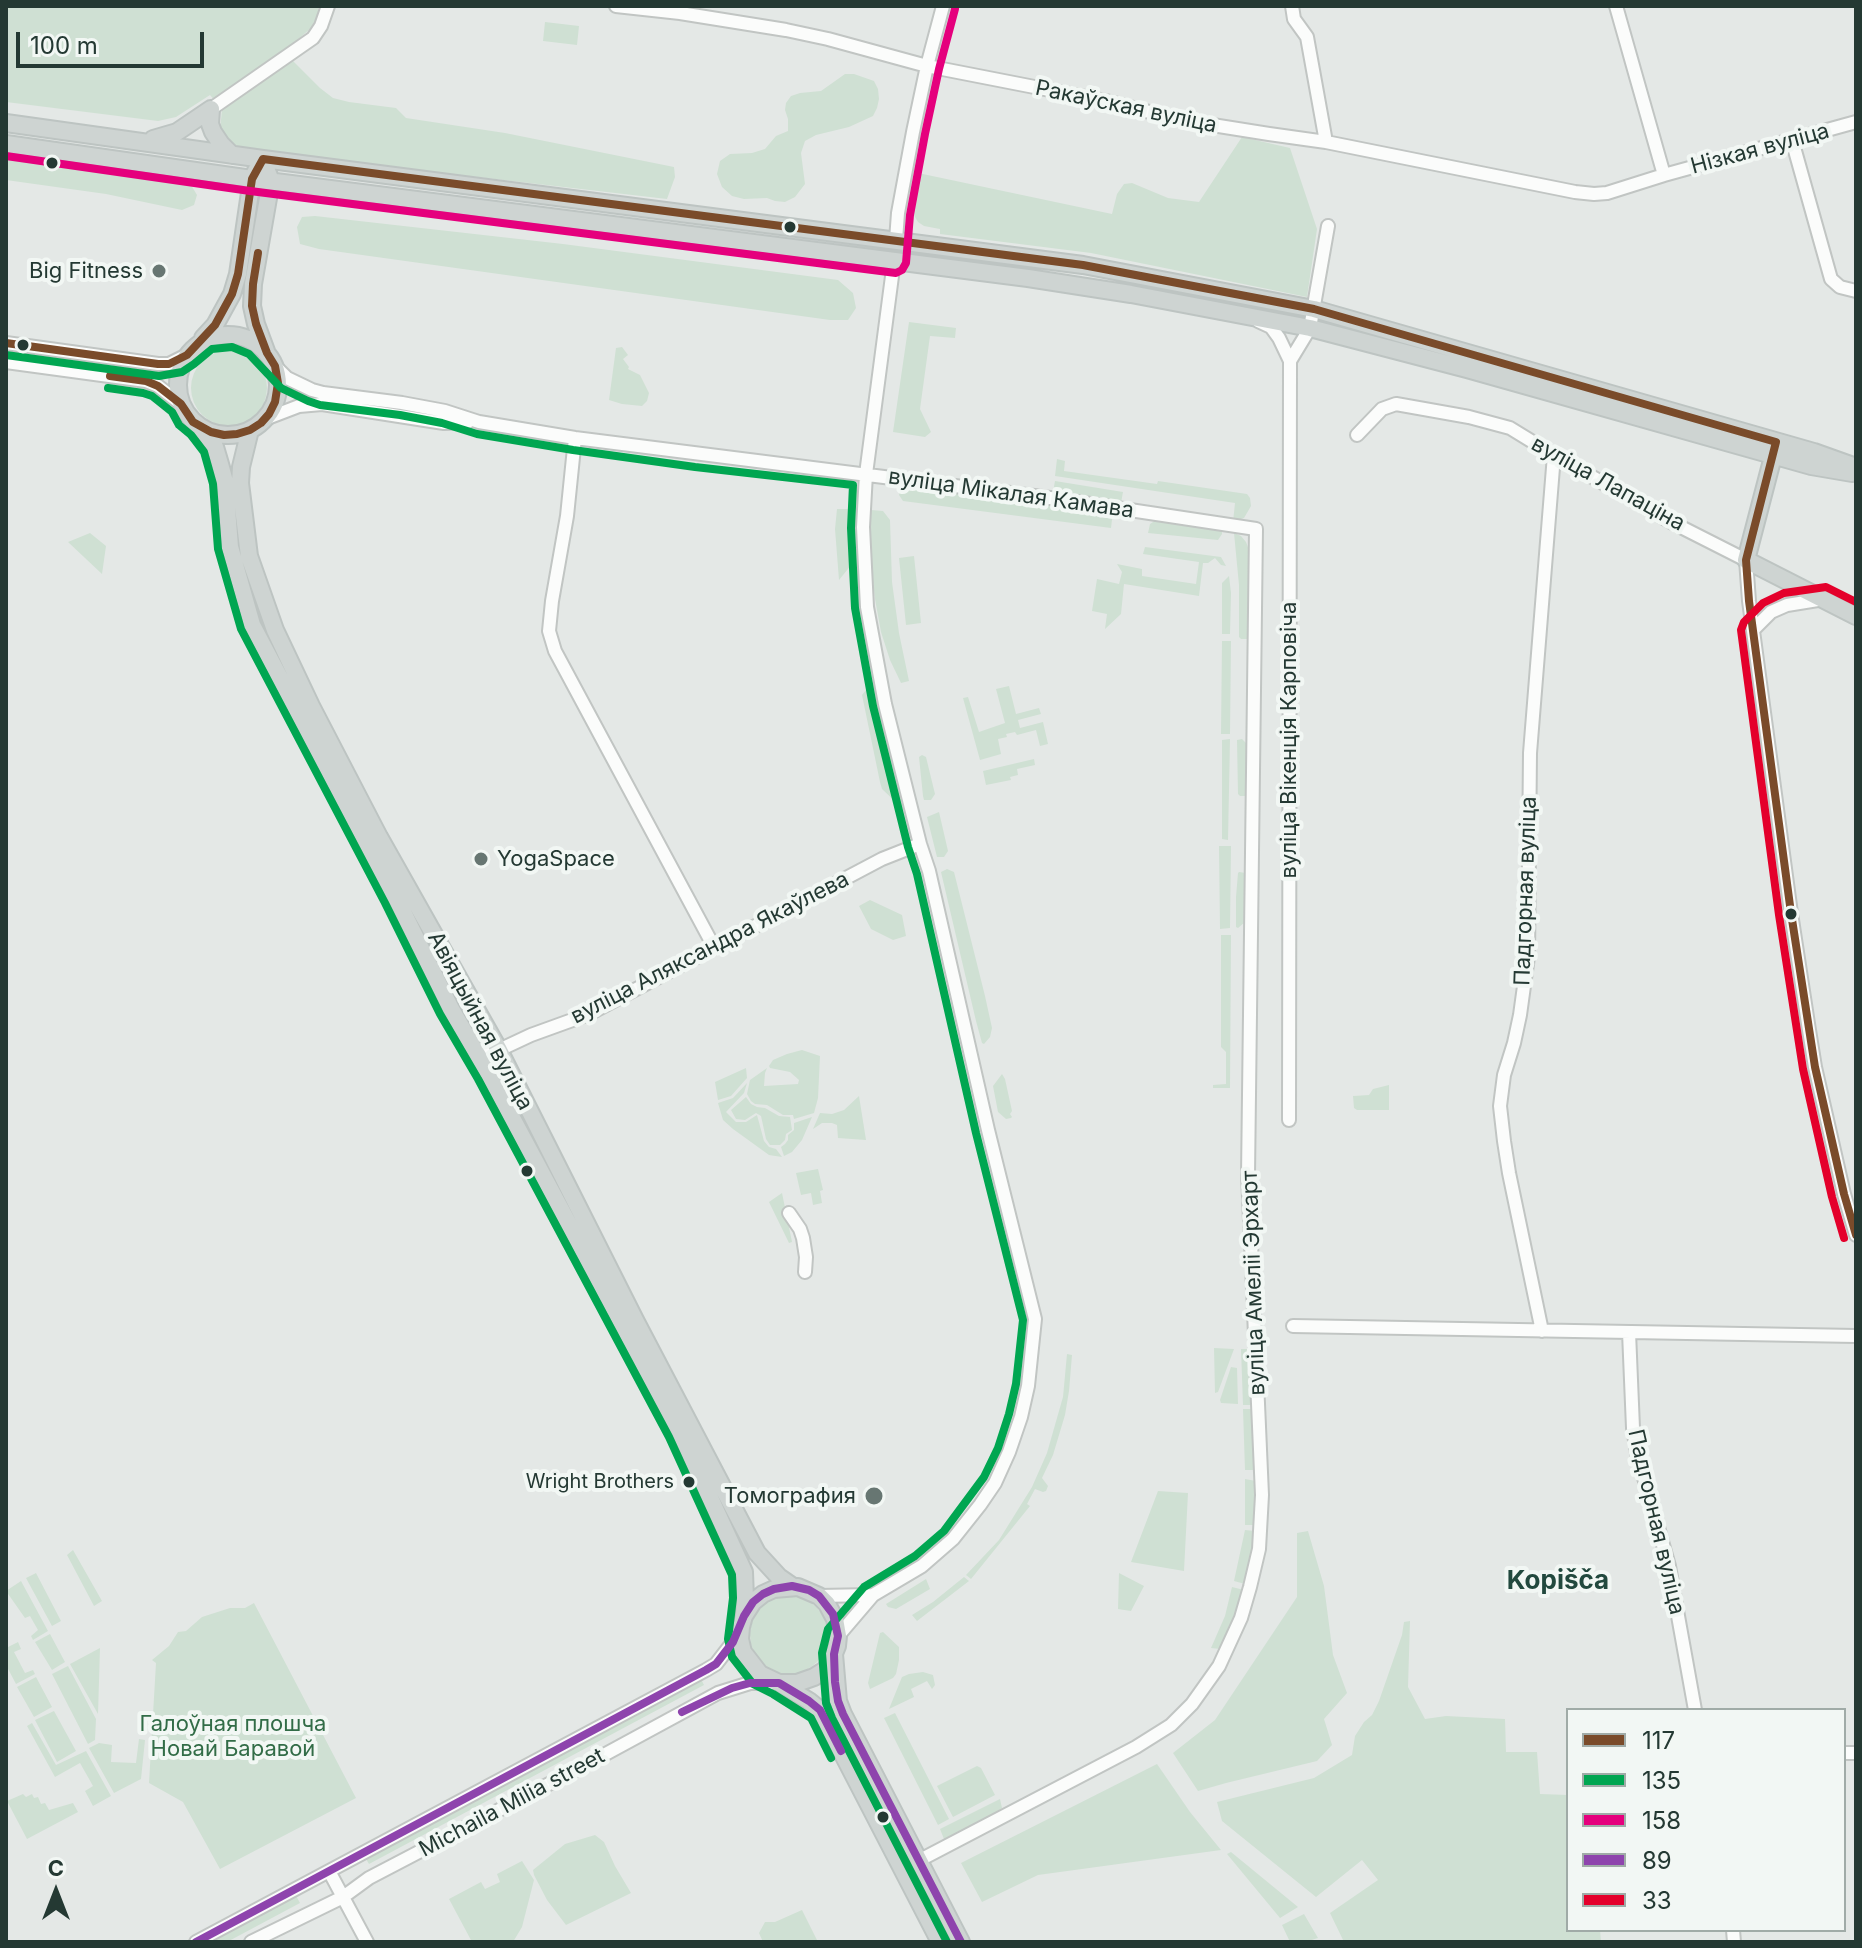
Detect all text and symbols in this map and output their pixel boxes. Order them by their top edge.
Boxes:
scale bar [20,16,208,66]
text: 100 m [30,31,98,60]
street label: Ракаўская вуліца [1033,75,1219,139]
street label: Нізкая вуліца [1688,118,1832,180]
unlabelled marker [44,155,60,171]
unlabelled marker [782,219,798,235]
place label: Big Fitness [29,258,143,284]
marker: Big Fitness [150,262,168,280]
unlabelled marker [15,337,31,353]
street label: вуліца Лапаціна [1527,431,1689,537]
street label: вуліца Мікалая Камава [887,464,1135,524]
street label: вуліца Вікенція Карповіча [1276,602,1302,878]
street label: Падгорная вуліца [1510,796,1542,986]
place label: YogaSpace [497,846,615,872]
marker: YogaSpace [472,850,490,868]
street label: вуліца Аляксандра Якаўлева [566,866,854,1030]
unlabelled marker [1783,906,1799,922]
street label: Авіяцыйная вуліца [422,927,538,1115]
unlabelled marker [519,1163,535,1179]
street label: вуліца Амеліі Эрхарт [1237,1170,1271,1396]
street label: Падгорная вуліца [1622,1427,1690,1617]
place label: Wright Brothers [526,1470,674,1494]
marker: Wright Brothers [681,1474,697,1490]
place label: Томография [724,1483,856,1509]
marker: Томография [863,1485,885,1507]
district label: Kopišča [1507,1565,1609,1597]
legend [1566,1708,1846,1932]
park label: Галоўная плошча Новай Баравой [140,1711,326,1762]
text: 117 [1642,1726,1675,1755]
street label: Michaila Milia street [415,1743,609,1863]
text: 135 [1642,1766,1681,1795]
text: 158 [1642,1806,1681,1835]
unlabelled marker [875,1809,891,1825]
text: 89 [1642,1846,1672,1875]
north arrow [16,1852,96,1932]
text: С [48,1855,64,1881]
text: 33 [1642,1886,1672,1915]

